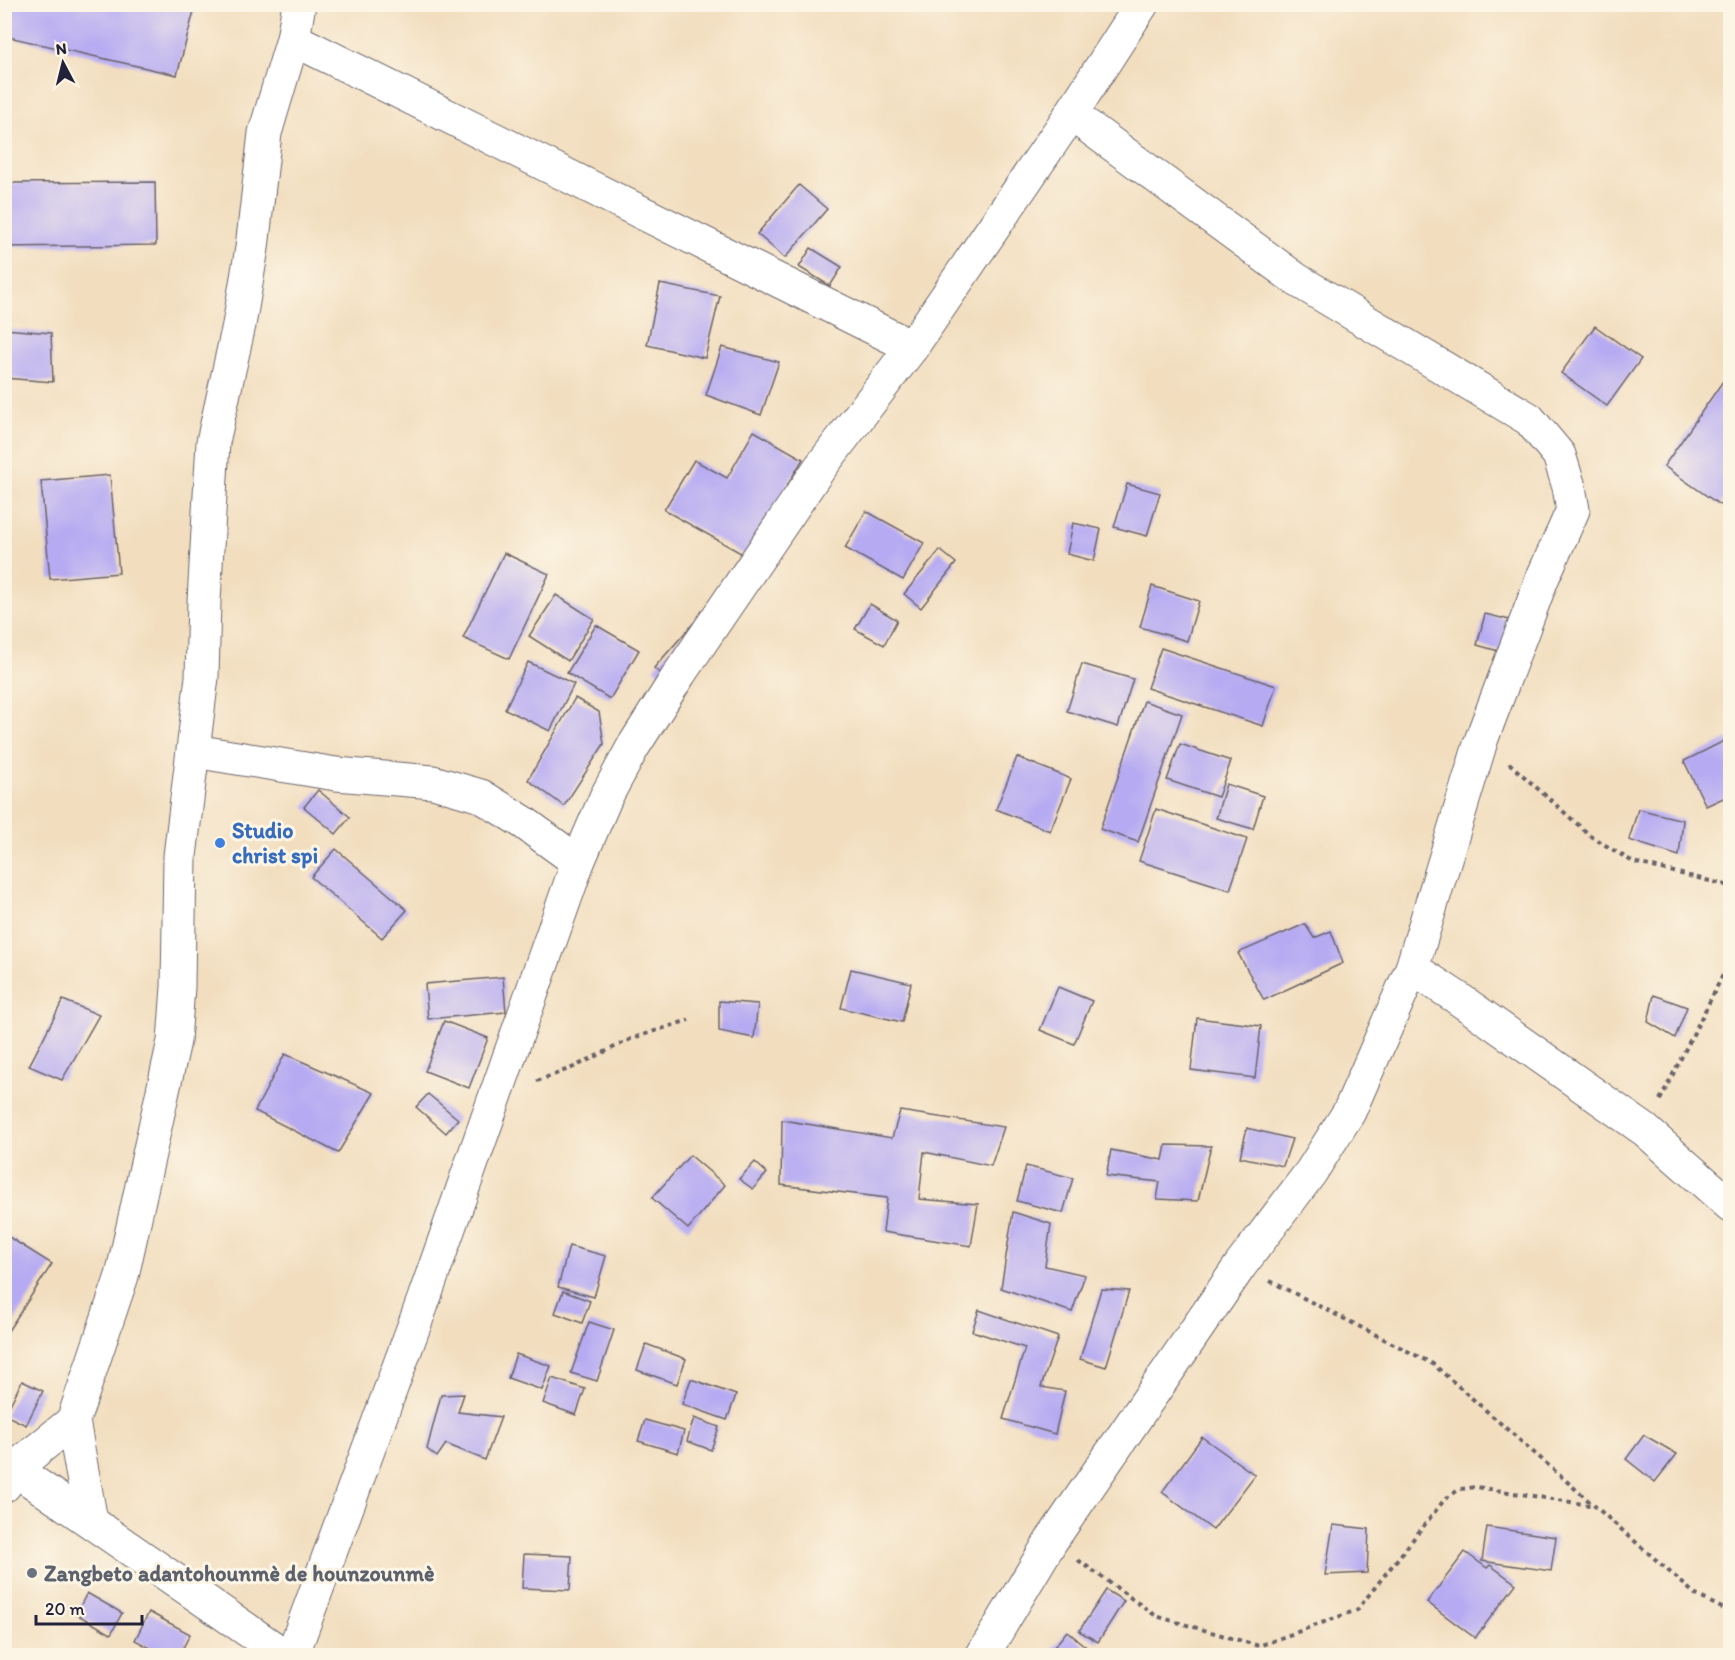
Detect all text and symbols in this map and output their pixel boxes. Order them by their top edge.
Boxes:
north arrow [33,33,93,93]
text: N [55,39,68,59]
place label: Studio christ spi [232,817,318,869]
marker: Studio christ spi [213,836,227,850]
place label: Zangbeto adantohounmè de hounzounmè [44,1560,434,1587]
marker: Zangbeto adantohounmè de hounzounmè [25,1566,39,1580]
scale bar [36,1588,142,1626]
text: 20 m [45,1598,85,1620]

